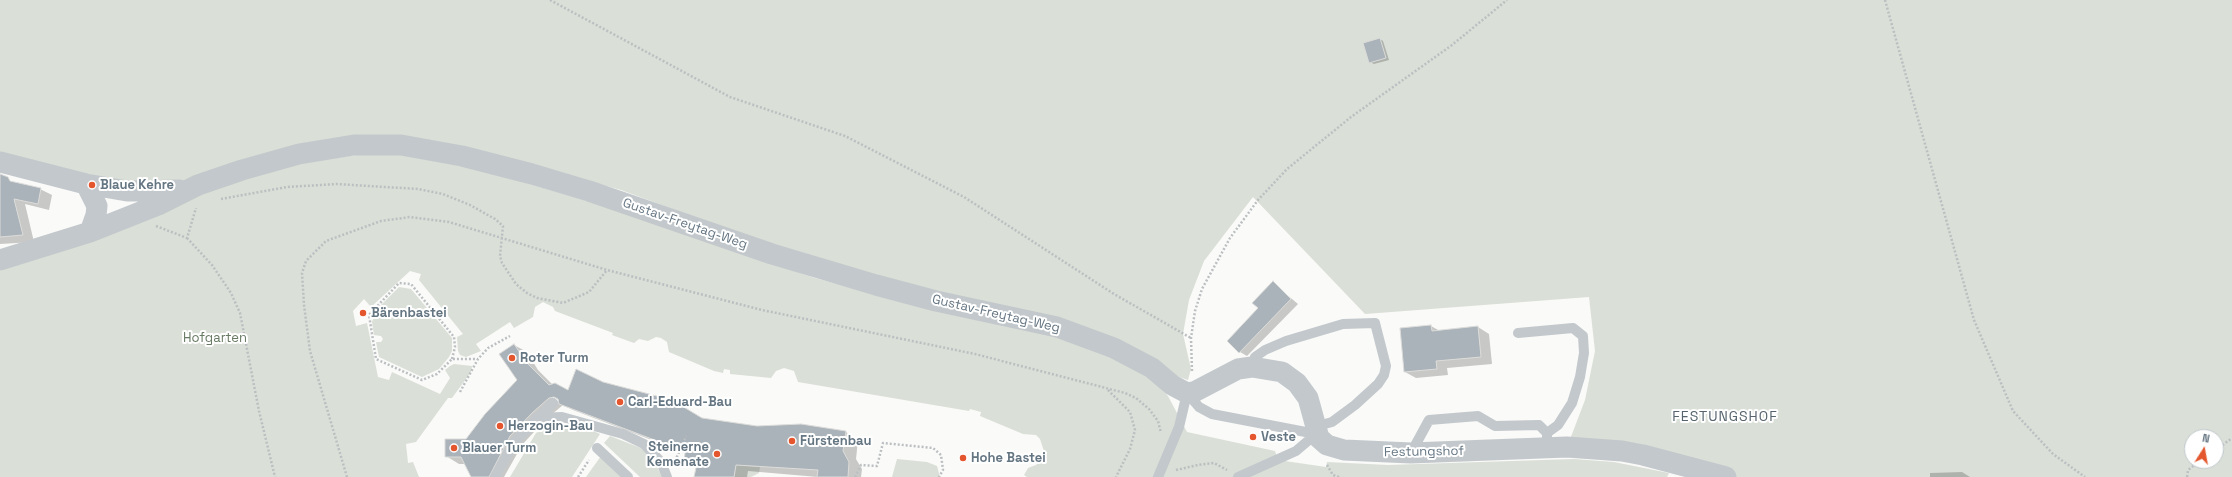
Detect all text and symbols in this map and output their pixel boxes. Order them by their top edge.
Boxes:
place label: Blaue Kehre [100,177,174,193]
marker: Blaue Kehre [87,180,97,190]
street label: Gustav-Freytag-Weg [621,195,749,253]
street label: Gustav-Freytag-Weg [930,292,1062,336]
place label: Bärenbastei [371,305,447,321]
marker: Bärenbastei [358,308,368,318]
park label: Hofgarten [183,330,247,346]
place label: Roter Turm [520,350,589,366]
marker: Roter Turm [507,353,517,363]
place label: Carl-Eduard-Bau [628,394,732,410]
marker: Carl-Eduard-Bau [615,397,625,407]
district label: FESTUNGSHOF [1672,409,1778,425]
place label: Herzogin-Bau [508,418,593,434]
marker: Herzogin-Bau [495,421,505,431]
place label: Veste [1261,429,1296,445]
north arrow [2184,429,2224,469]
text: N [2201,431,2211,446]
marker: Veste [1248,432,1258,442]
place label: Fürstenbau [800,433,871,449]
marker: Fürstenbau [787,436,797,446]
place label: Steinerne Kemenate [647,439,709,470]
place label: Blauer Turm [462,440,536,456]
marker: Blauer Turm [449,443,459,453]
street label: Festungshof [1384,444,1464,460]
marker: Steinerne Kemenate [712,449,722,459]
place label: Hohe Bastei [971,450,1046,466]
marker: Hohe Bastei [958,453,968,463]

